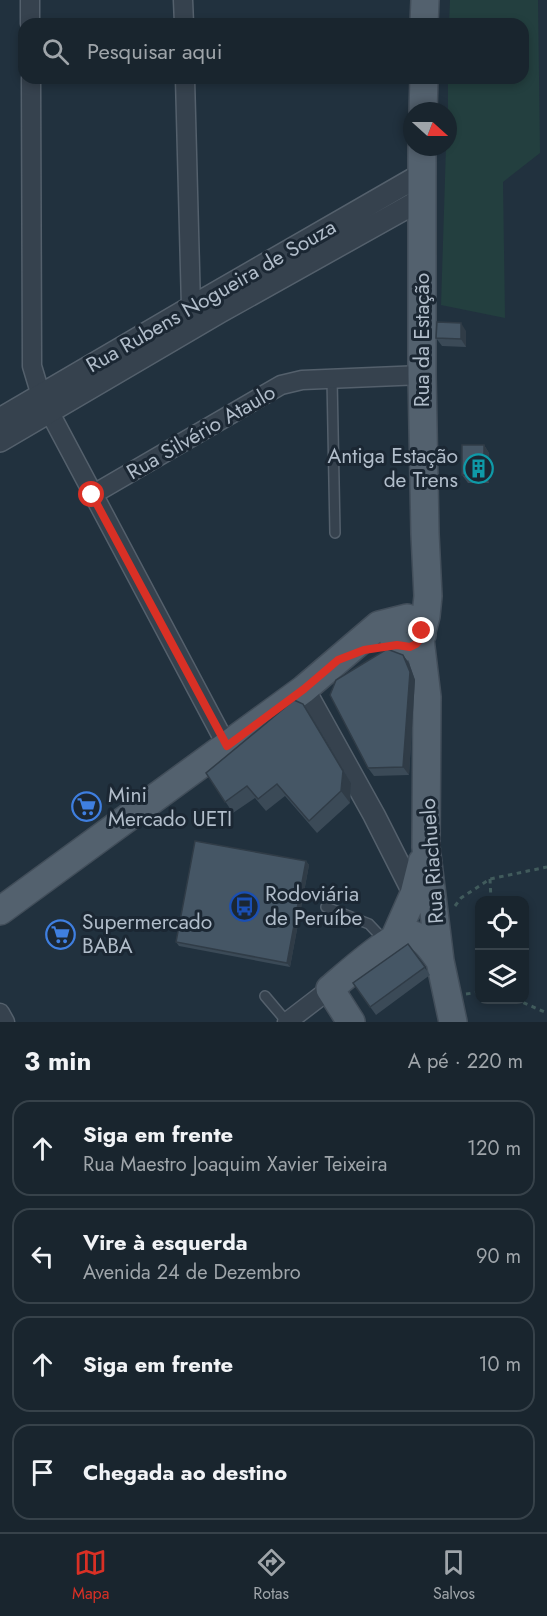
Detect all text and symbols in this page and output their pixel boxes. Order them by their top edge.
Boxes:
search box [18,18,529,84]
icon: search [39,35,72,68]
text: Pesquisar aqui [87,35,222,67]
north arrow [403,102,457,156]
street label: Rua Rubens Nogueira de Souza [81,212,341,380]
street label: Rua da Estação [407,273,437,407]
street label: Rua Silvério Ataulo [121,377,281,487]
place label: Antiga Estação de Trens [327,441,458,495]
building icon: Antiga Estação de Trens [463,452,495,484]
route start [78,481,104,507]
route end [408,617,434,643]
place label: Mini Mercado UETI [108,780,232,834]
supermarket icon: Mini Mercado UETI [71,791,103,823]
street label: Rua Riachuelo [413,797,451,925]
place label: Rodoviária de Peruíbe [265,879,362,933]
bus stop icon: Rodoviária de Peruíbe [228,890,260,922]
map controls [475,896,529,1004]
button: locate [475,896,529,950]
place label: Supermercado BABA [82,907,212,961]
supermarket icon: Supermercado BABA [45,918,77,950]
button: layers [475,950,529,1004]
text: 3 min [24,1042,91,1080]
text: A pé · 220 m [408,1047,523,1076]
text: Siga em frente [83,1118,233,1150]
icon: ahead [26,1132,59,1165]
text: 120 m [467,1134,521,1163]
text: Rua Maestro Joaquim Xavier Teixeira [83,1150,387,1179]
text: Vire à esquerda [83,1226,248,1258]
icon: left [26,1240,59,1273]
text: 90 m [476,1242,521,1271]
text: Avenida 24 de Dezembro [83,1258,301,1287]
icon: ahead [26,1348,59,1381]
text: Siga em frente [83,1348,233,1380]
text: 10 m [478,1350,521,1379]
icon: arrive [26,1456,59,1489]
text: Chegada ao destino [83,1456,287,1488]
tab: Mapa [72,1546,109,1605]
tab: Rotas [253,1546,289,1605]
tab: Salvos [433,1546,475,1605]

